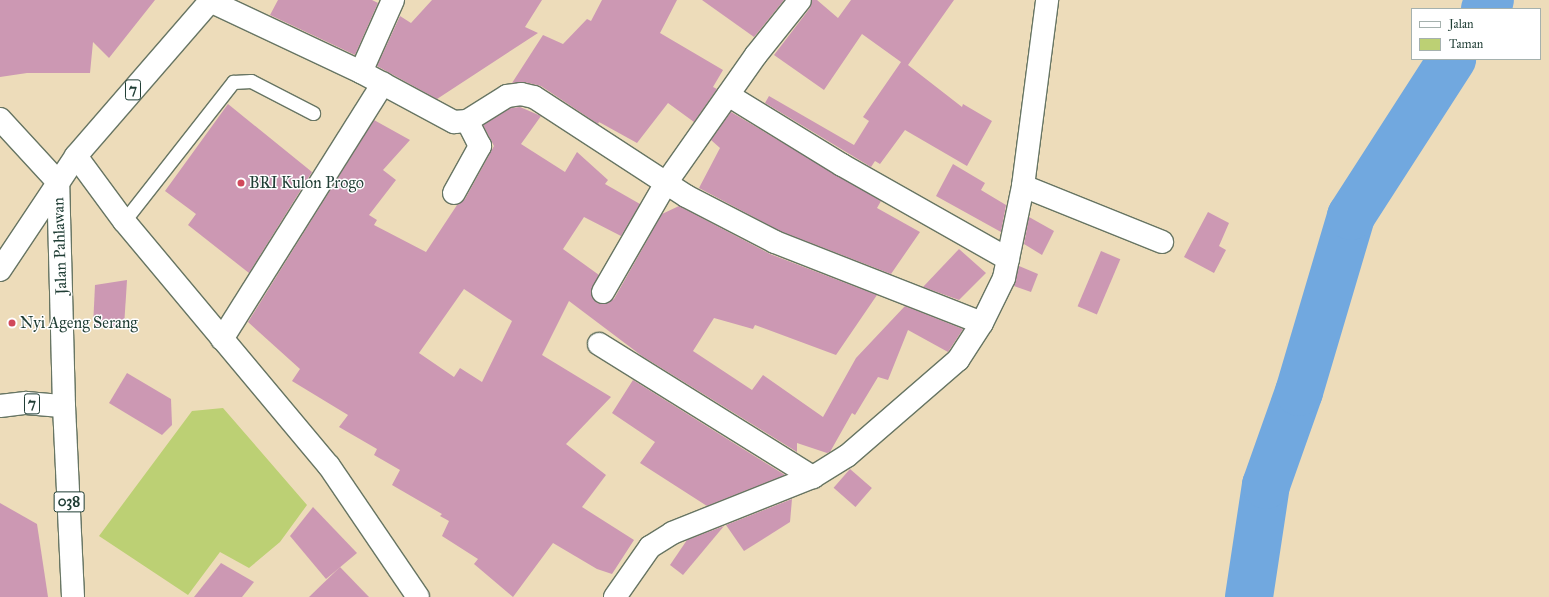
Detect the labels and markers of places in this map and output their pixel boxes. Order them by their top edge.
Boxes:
place label: BRI Kulon Progo [249,173,364,193]
marker: BRI Kulon Progo [236,178,246,188]
place label: Nyi Ageng Serang [20,313,138,333]
marker: Nyi Ageng Serang [7,318,17,328]

